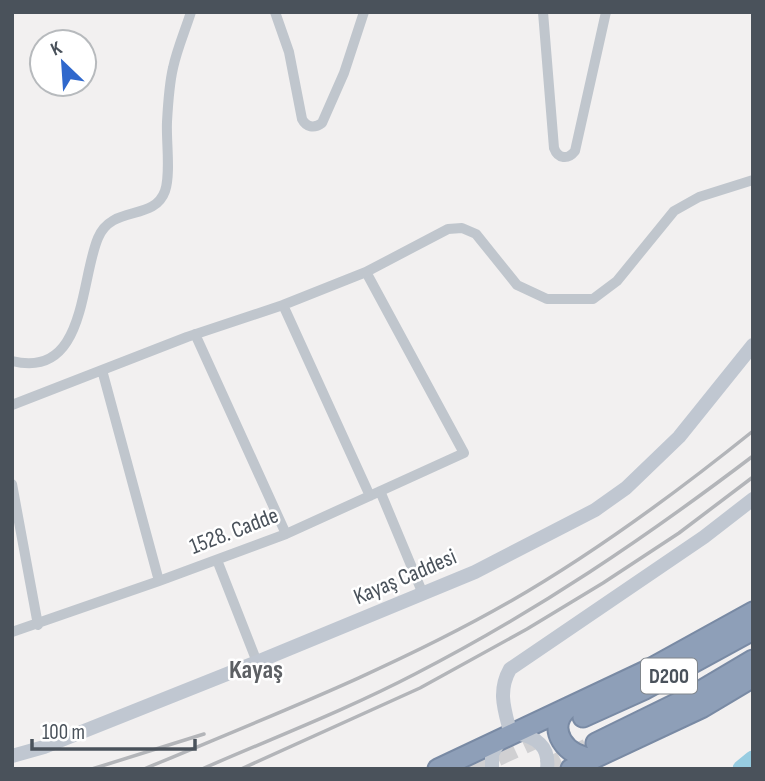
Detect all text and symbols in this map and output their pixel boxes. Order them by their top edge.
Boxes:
north arrow [28,28,98,98]
text: K [47,36,66,61]
street label: 1528. Cadde [186,501,282,561]
street label: Kayaş Caddesi [349,543,461,611]
district label: Kayaş [229,655,283,686]
road number: D200 [641,658,697,694]
scale bar [32,708,194,752]
text: 100 m [42,720,85,745]

